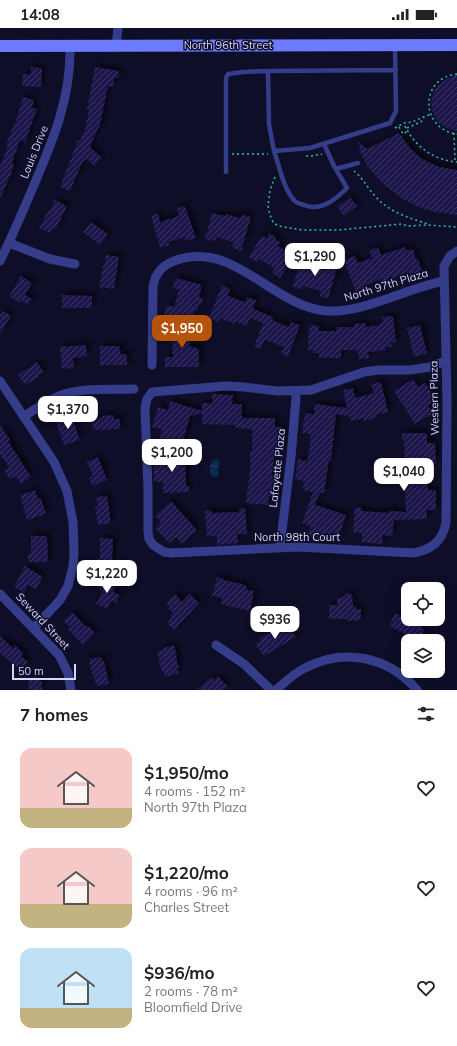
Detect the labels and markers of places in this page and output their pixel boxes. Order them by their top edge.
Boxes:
pin: $1,290 [282,243,348,277]
pin: $1,950 [149,315,215,349]
pin: $1,370 [35,396,101,430]
pin: $1,200 [139,439,205,473]
pin: $1,040 [371,458,437,492]
pin: $1,220 [74,560,140,594]
pin: $936 [251,606,299,640]

